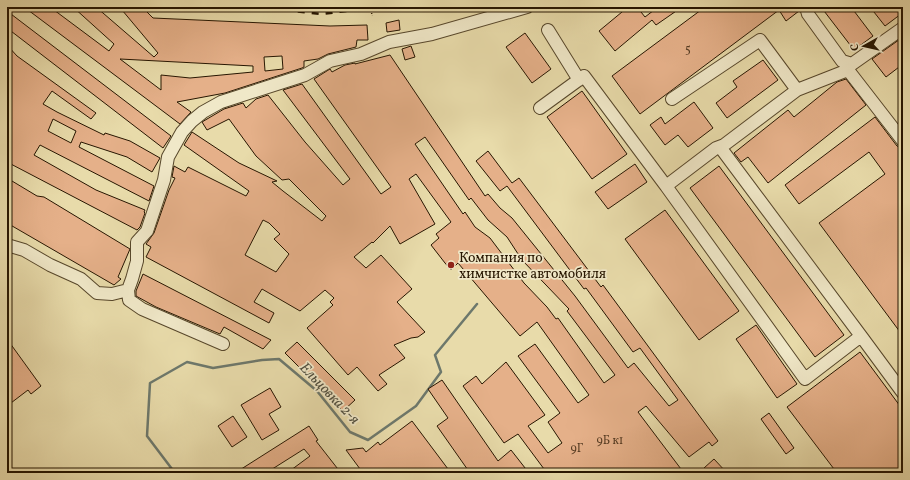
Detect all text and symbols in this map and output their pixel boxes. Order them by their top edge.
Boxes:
north arrow [844,26,884,66]
house number: 5 [685,42,691,58]
text: С [848,43,864,52]
place label: Компания по химчистке автомобиля [459,249,606,284]
marker: Компания по химчистке автомобиля [446,260,456,270]
water label: Ельцовка 2-я [294,358,364,430]
house number: 9Б к1 [596,433,624,449]
house number: 9Г [571,441,584,457]

